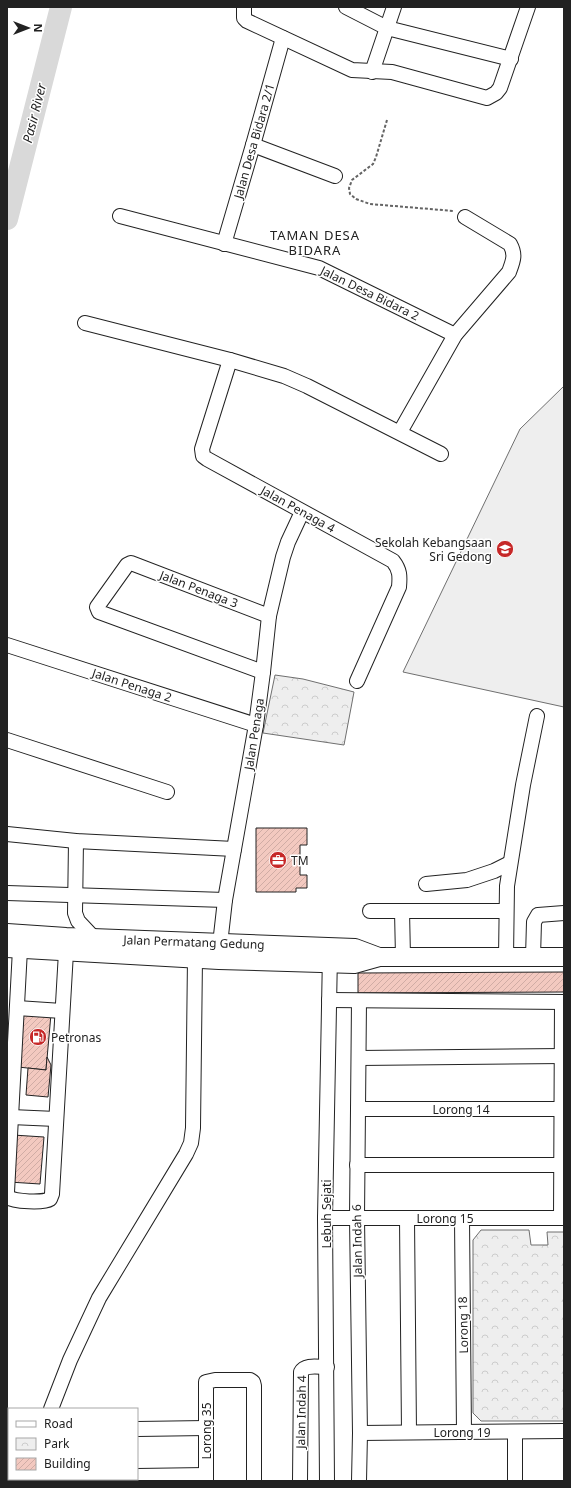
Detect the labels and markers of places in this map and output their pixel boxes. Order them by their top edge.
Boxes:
place label: Sekolah Kebangsaan Sri Gedong [375,534,492,565]
school or university icon: Sekolah Kebangsaan Sri Gedong [495,539,515,559]
office icon: TM [268,850,288,870]
place label: TM [291,852,309,869]
fuel station icon: Petronas [28,1027,48,1047]
place label: Petronas [51,1029,101,1046]

